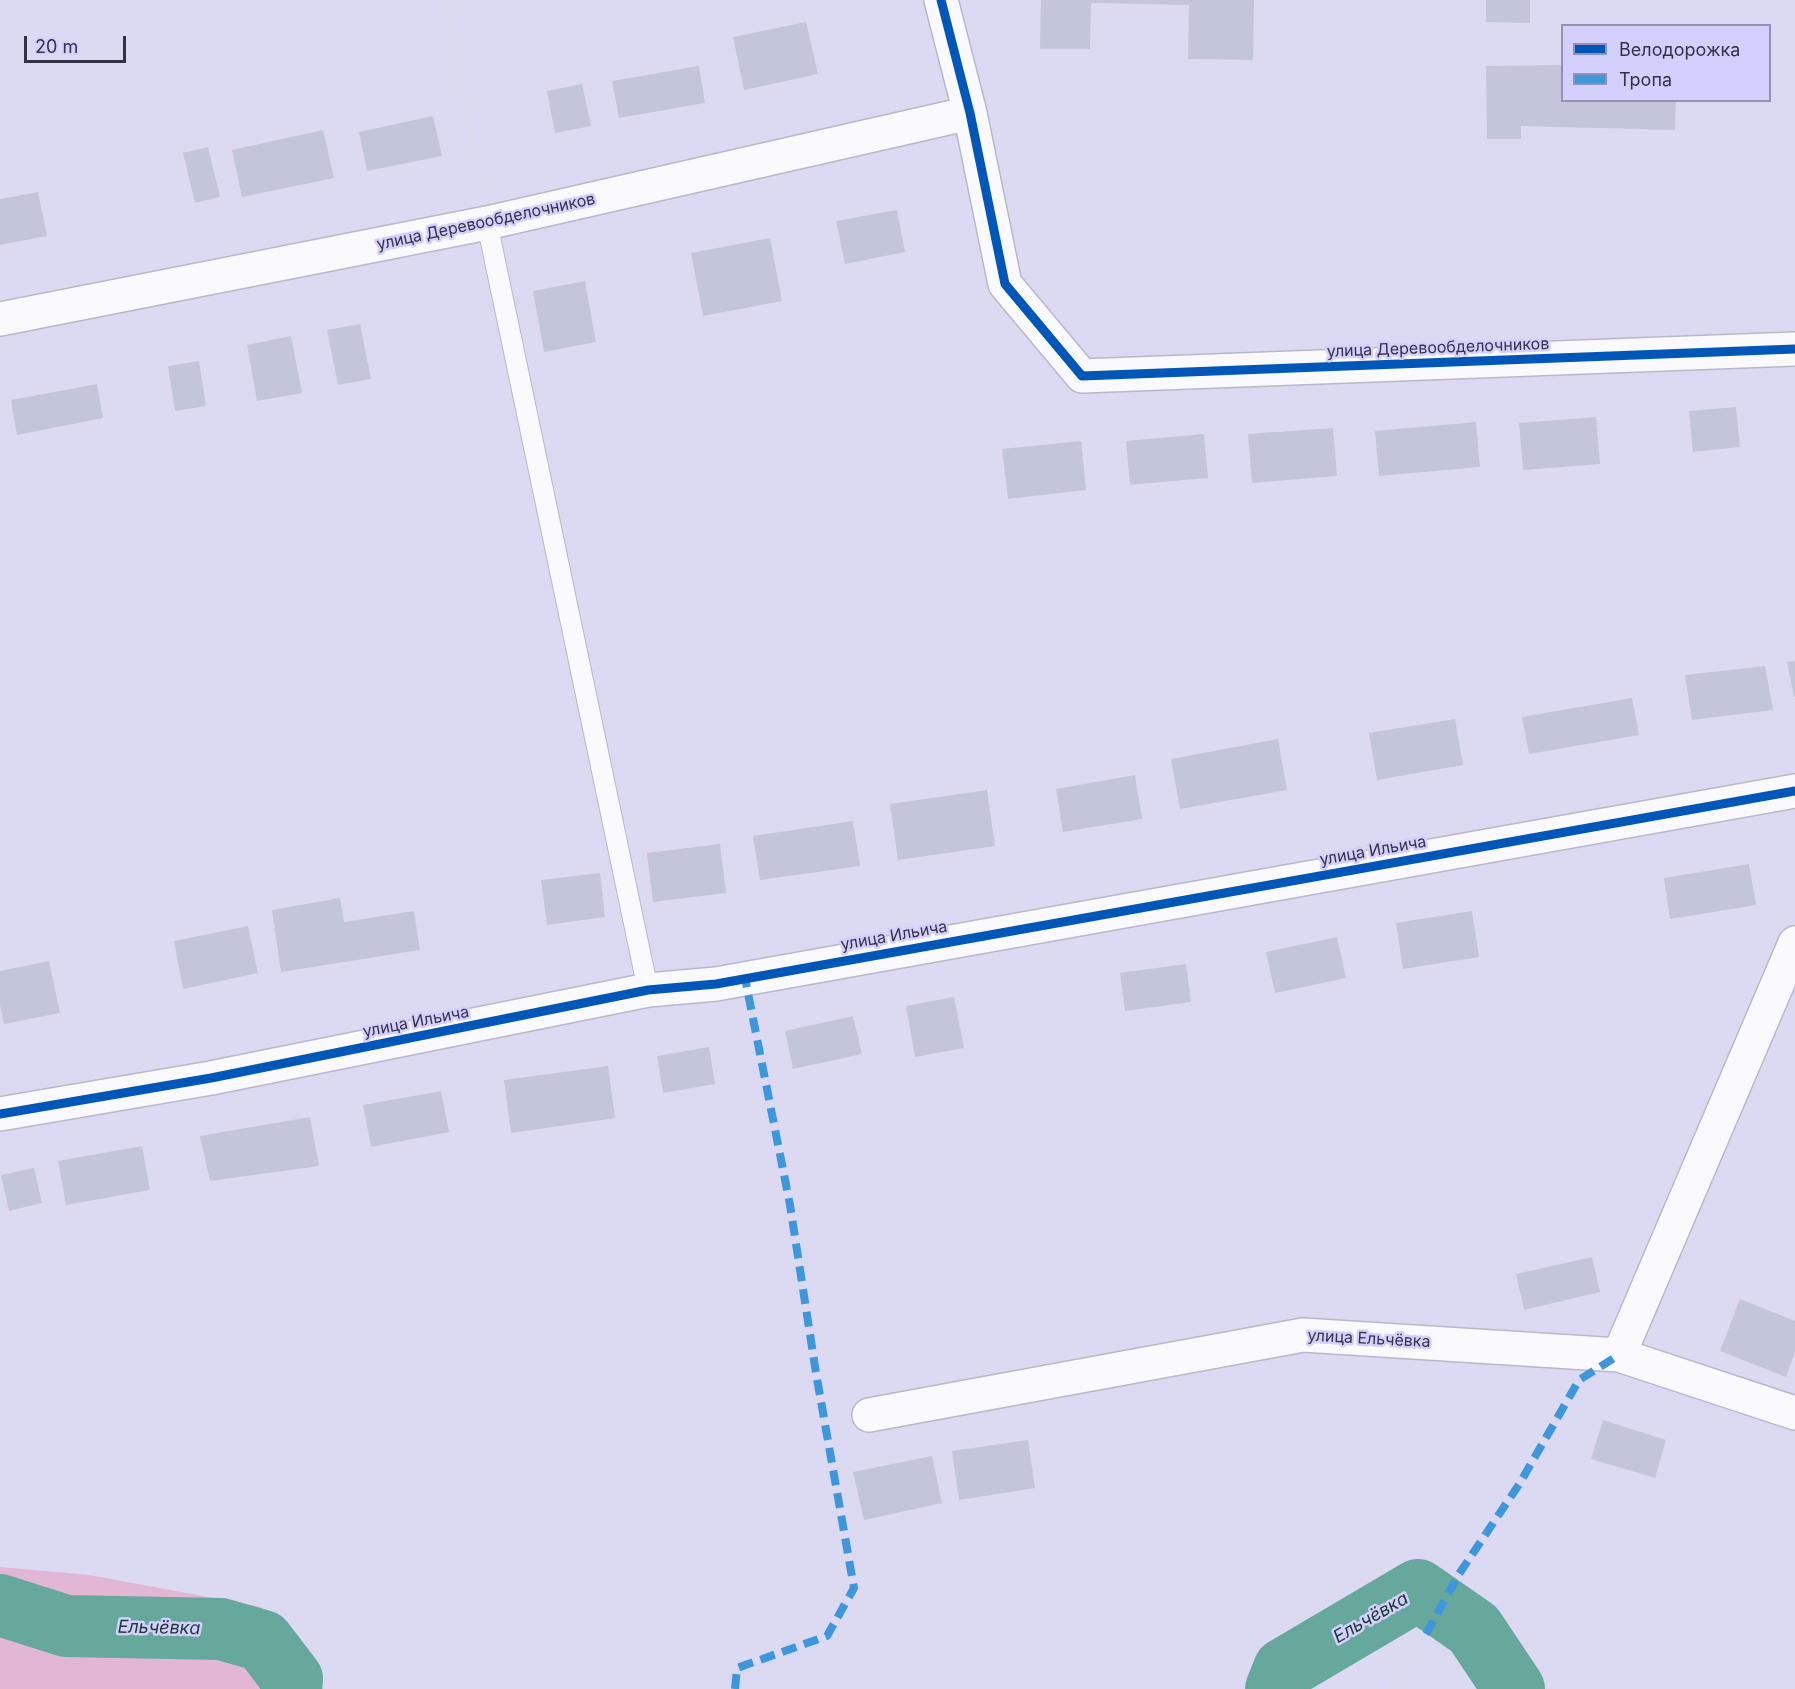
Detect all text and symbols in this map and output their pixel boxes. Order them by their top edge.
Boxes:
scale bar [27,24,129,62]
legend [1561,24,1771,102]
text: 20 m [35,36,78,57]
text: Велодорожка [1619,39,1740,60]
text: Тропа [1619,69,1672,90]
street label: улица Деревообделочников [375,189,597,255]
street label: улица Деревообделочников [1326,335,1550,361]
street label: улица Ильича [1318,832,1428,870]
street label: улица Ильича [839,917,949,955]
street label: улица Ильича [361,1002,471,1042]
street label: улица Ельчёвка [1307,1326,1431,1352]
water label: Ельчёвка [1330,1588,1412,1648]
water label: Ельчёвка [117,1616,201,1640]

